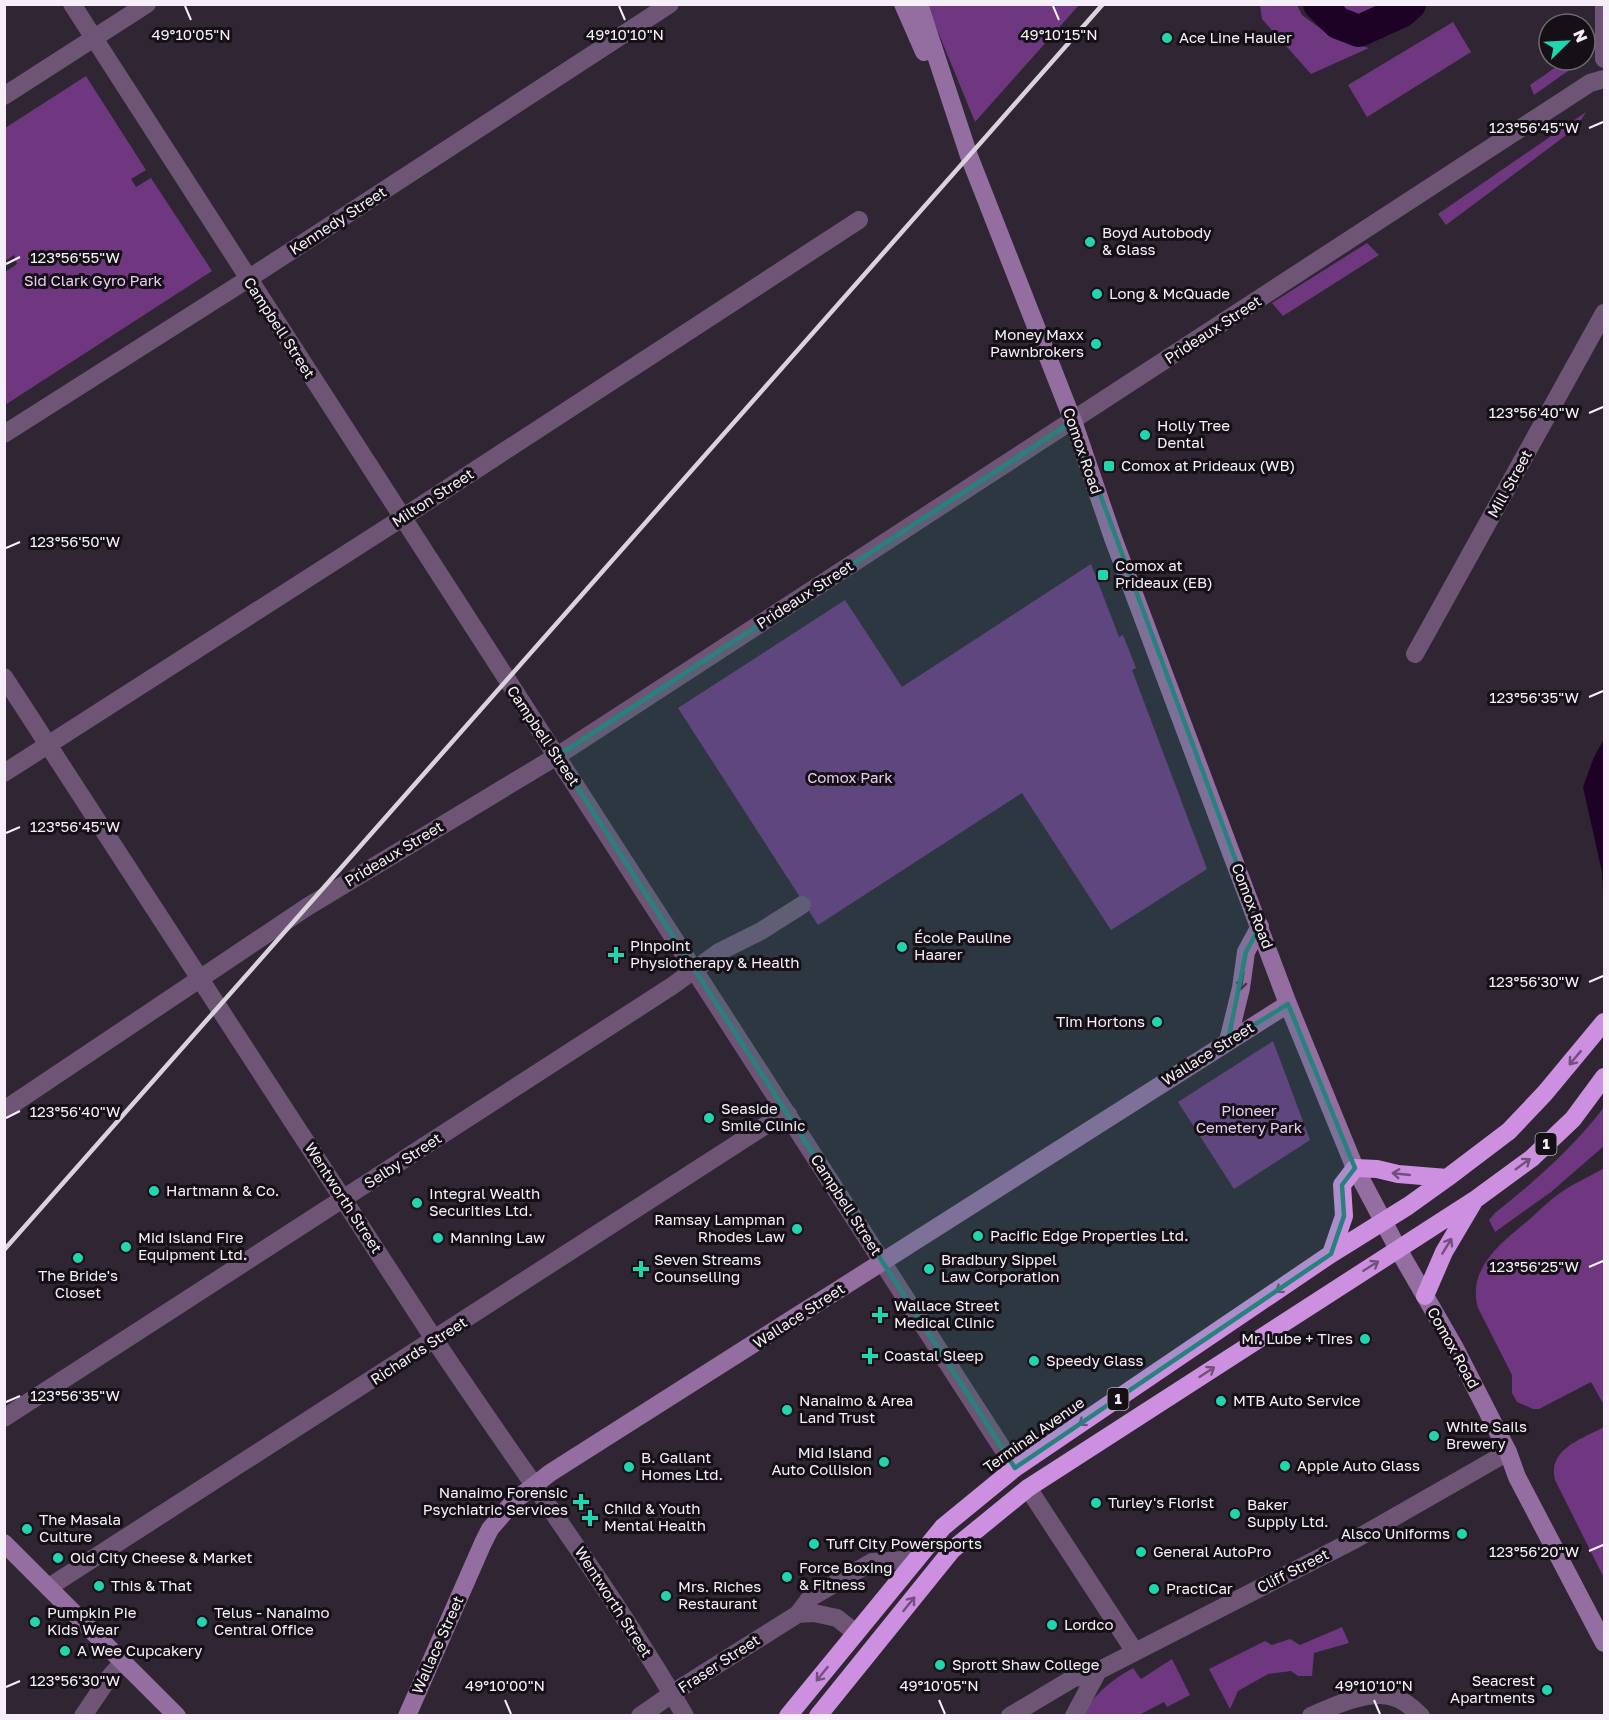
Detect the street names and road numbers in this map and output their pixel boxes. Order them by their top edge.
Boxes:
street label: Kennedy Street [286,182,389,258]
street label: Campbell Street [240,274,319,381]
street label: Prideaux Street [1161,291,1264,367]
street label: Comox Road [1060,405,1106,496]
street label: Mill Street [1483,446,1535,521]
street label: Milton Street [388,464,477,530]
street label: Prideaux Street [753,556,856,632]
street label: Campbell Street [504,682,584,789]
street label: Prideaux Street [341,817,446,890]
street label: Comox Road [1228,860,1277,951]
street label: Wallace Street [1158,1018,1257,1089]
street label: Selby Street [360,1128,445,1192]
road number: 1 [1536,1133,1556,1155]
street label: Wentworth Street [301,1139,386,1256]
street label: Campbell Street [807,1151,886,1258]
street label: Wallace Street [749,1279,848,1351]
street label: Comox Road [1424,1304,1484,1391]
street label: Richards Street [367,1312,470,1388]
road number: 1 [1108,1388,1128,1410]
street label: Terminal Avenue [980,1393,1088,1476]
street label: Wentworth Street [571,1543,656,1660]
street label: Cliff Street [1254,1544,1332,1596]
street label: Wallace Street [407,1593,467,1696]
street label: Fraser Street [674,1630,763,1696]

